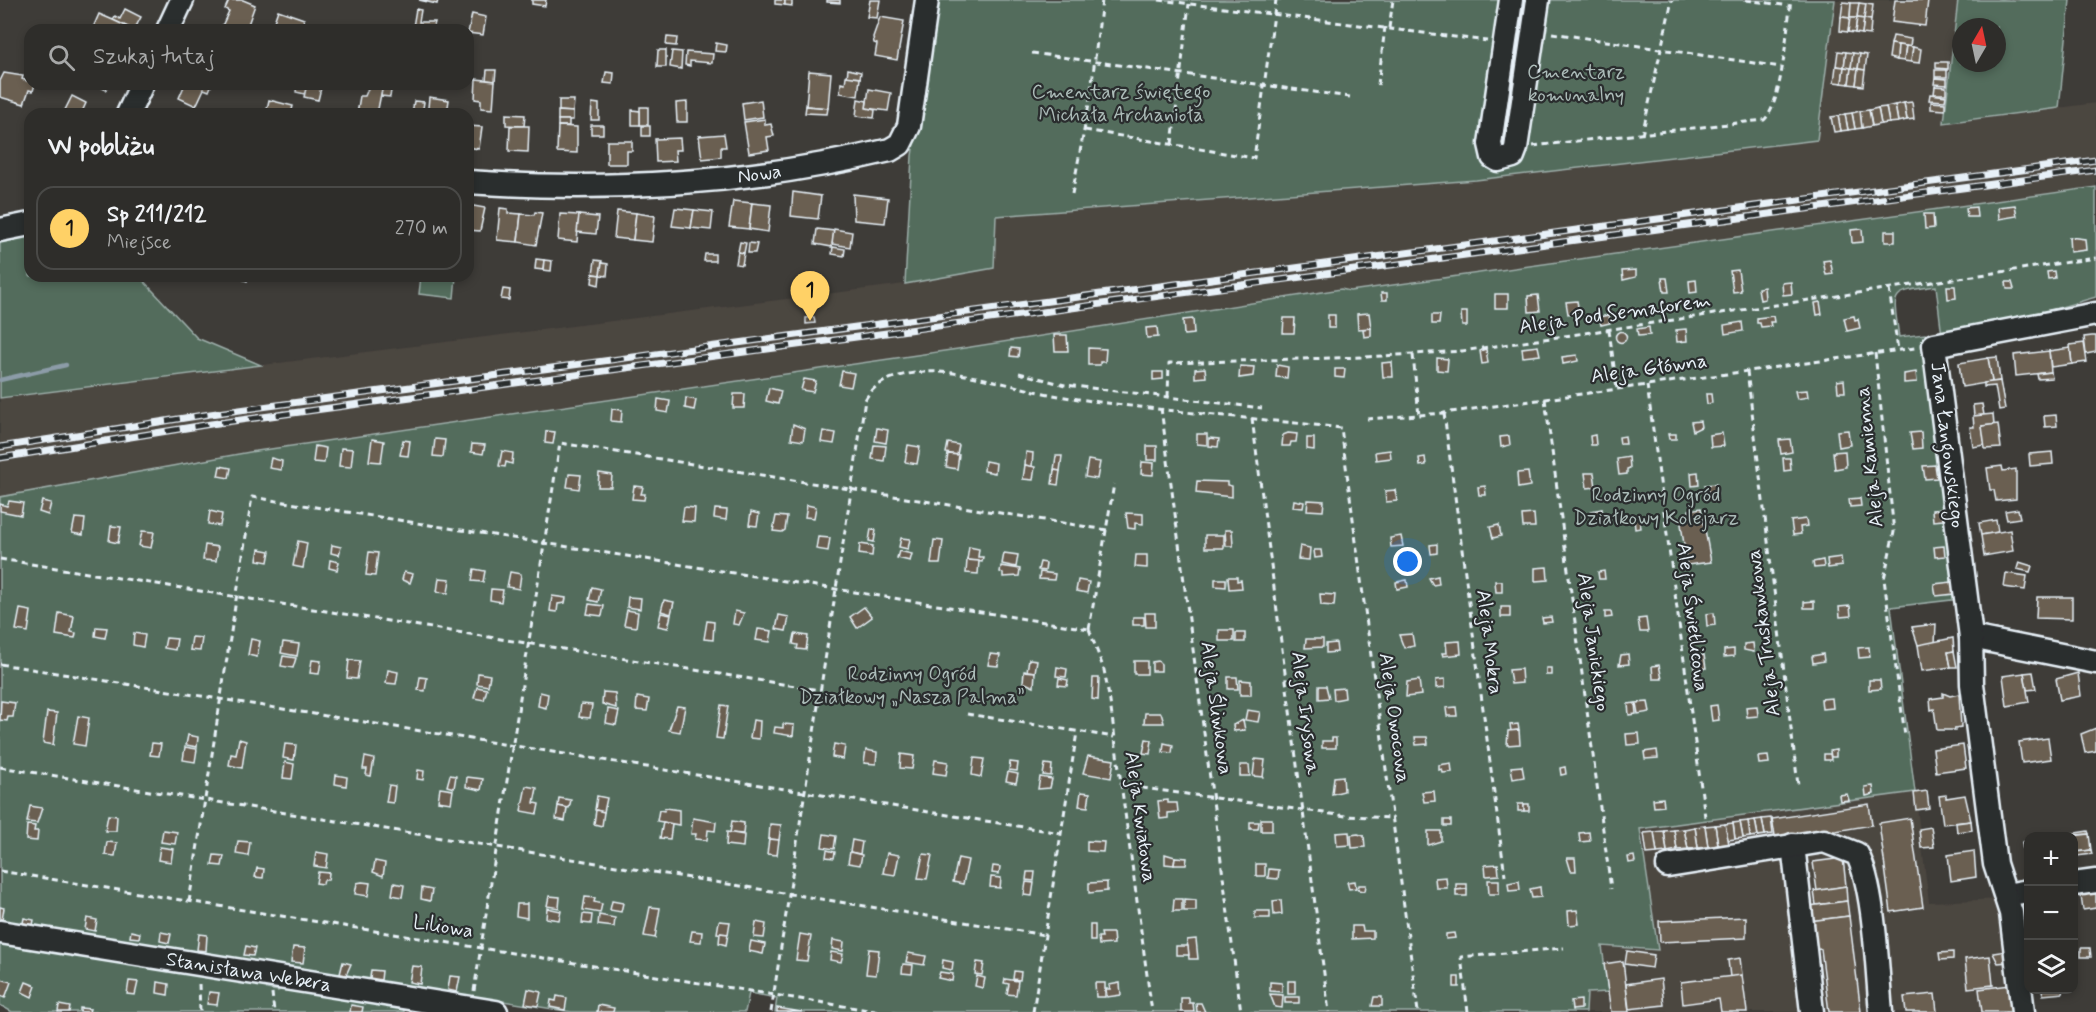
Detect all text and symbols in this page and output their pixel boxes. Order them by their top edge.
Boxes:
north arrow [1952,18,2006,72]
search box [24,24,474,90]
icon: search [45,41,78,74]
text: Szukaj tutaj [93,43,215,71]
park label: Cmentarz komunalny [1527,59,1625,109]
park label: Cmentarz świętego Michała Archanioła [1032,79,1210,129]
text: W pobliżu [48,130,154,164]
street label: Nowa [736,158,783,190]
text: Sp 211/212 [107,201,207,229]
text: 1 [65,215,74,242]
text: 270 m [395,215,448,242]
text: Miejsce [107,229,171,256]
pin: 1 [790,272,830,321]
street label: Aleja Pod Semaforem [1517,287,1713,343]
street label: Aleja Główna [1589,347,1709,391]
street label: Jana Łangowskiego [1921,360,1971,530]
street label: Aleja Kamienna [1849,385,1891,529]
park label: Rodzinny Ogród Działkowy Kolejarz [1573,482,1739,532]
street label: Aleja Świetlicowa [1669,541,1715,693]
your location [1393,547,1422,576]
street label: Aleja Truskawkowa [1740,548,1788,718]
street label: Aleja Janickiego [1570,571,1616,713]
street label: Aleja Mokra [1469,588,1509,696]
street label: Aleja Śliwkowa [1193,640,1239,776]
street label: Aleja Irysowa [1284,650,1326,777]
street label: Aleja Owocowa [1371,651,1417,785]
park label: Rodzinny Ogród Działkowy „Nasza Palma” [799,661,1025,711]
street label: Aleja Kwiatowa [1117,750,1163,884]
map controls [2024,832,2078,994]
button: + [2024,832,2078,886]
button: − [2024,886,2078,940]
street label: Liliowa [411,909,475,945]
button: layers [2024,940,2078,994]
street label: Stanisława Webera [164,945,333,999]

